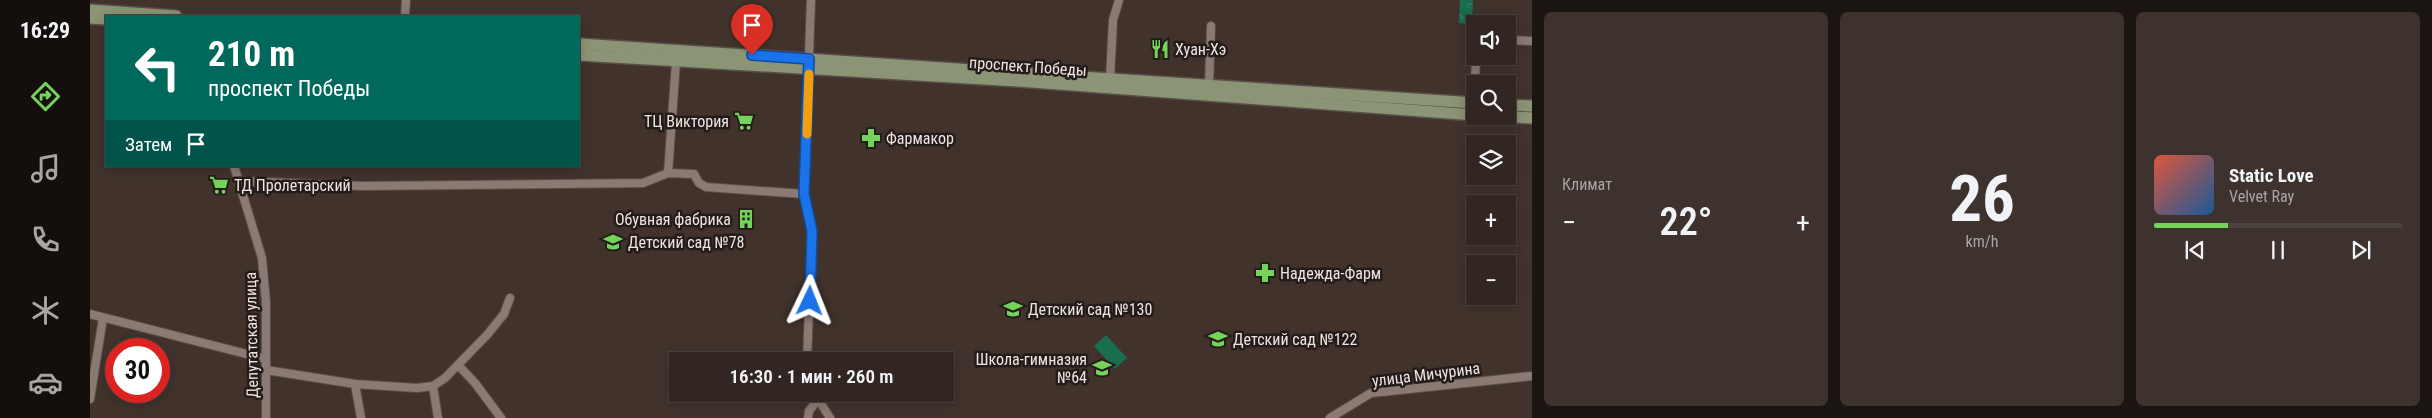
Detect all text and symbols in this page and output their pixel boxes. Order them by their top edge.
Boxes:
pin [731,4,773,55]
icon: arrive [738,11,766,39]
map controls [1466,15,1516,305]
button: sound [1466,15,1516,65]
text: 16:29 [20,18,70,43]
text: 210 m [208,34,295,75]
icon: left [125,35,190,100]
restaurant icon: Хуан-Хэ [1149,38,1171,60]
place label: Хуан-Хэ [1175,40,1226,59]
street label: проспект Победы [968,53,1087,80]
button: search [1466,75,1516,125]
text: проспект Победы [208,76,370,101]
icon: directions [28,79,63,114]
supermarket icon: ТЦ Виктория [733,110,755,132]
place label: ТЦ Виктория [644,112,729,131]
pharmacy icon: Фармакор [860,127,882,149]
place label: Фармакор [886,129,954,148]
icon: arrive [182,130,210,158]
text: Затем [125,133,172,156]
button: layers [1466,135,1516,185]
icon: music [28,151,63,186]
text: 26 [1949,161,2015,237]
text: Static Love [2229,164,2314,187]
supermarket icon: ТД Пролетарский [208,174,230,196]
text: Климат [1562,175,1612,194]
place label: ТД Пролетарский [234,176,351,195]
text: Velvet Ray [2229,187,2294,206]
button: + [1466,195,1516,245]
text: 22° [1660,200,1712,244]
text: − [1562,206,1576,239]
text: + [1796,206,1810,239]
building icon: Обувная фабрика [735,208,757,230]
place label: Обувная фабрика [615,210,731,229]
icon: phone [28,222,63,257]
school or university icon: Детский сад №78 [602,231,624,253]
text: km/h [1966,232,1998,251]
place label: Детский сад №78 [628,233,744,252]
icon: previous [2181,236,2209,264]
icon: pause [2264,236,2292,264]
icon: next [2347,236,2375,264]
button: − [1466,255,1516,305]
pharmacy icon: Надежда-Фарм [1254,262,1276,284]
place label: Надежда-Фарм [1280,264,1381,283]
street label: Депутатская улица [241,272,262,398]
position arrow [783,274,835,326]
icon: climate [28,293,63,328]
school or university icon: Детский сад №130 [1002,298,1024,320]
place label: Детский сад №130 [1028,300,1152,319]
school or university icon: Детский сад №122 [1207,328,1229,350]
place label: Детский сад №122 [1233,330,1357,349]
speed limit sign: 30 [105,338,170,403]
place label: Школа-гимназия №64 [975,350,1087,387]
school or university icon: Школа-гимназия №64 [1091,357,1113,379]
street label: улица Мичурина [1371,358,1481,391]
icon: car [28,365,63,400]
text: 16:30 · 1 мин · 260 m [730,365,893,388]

